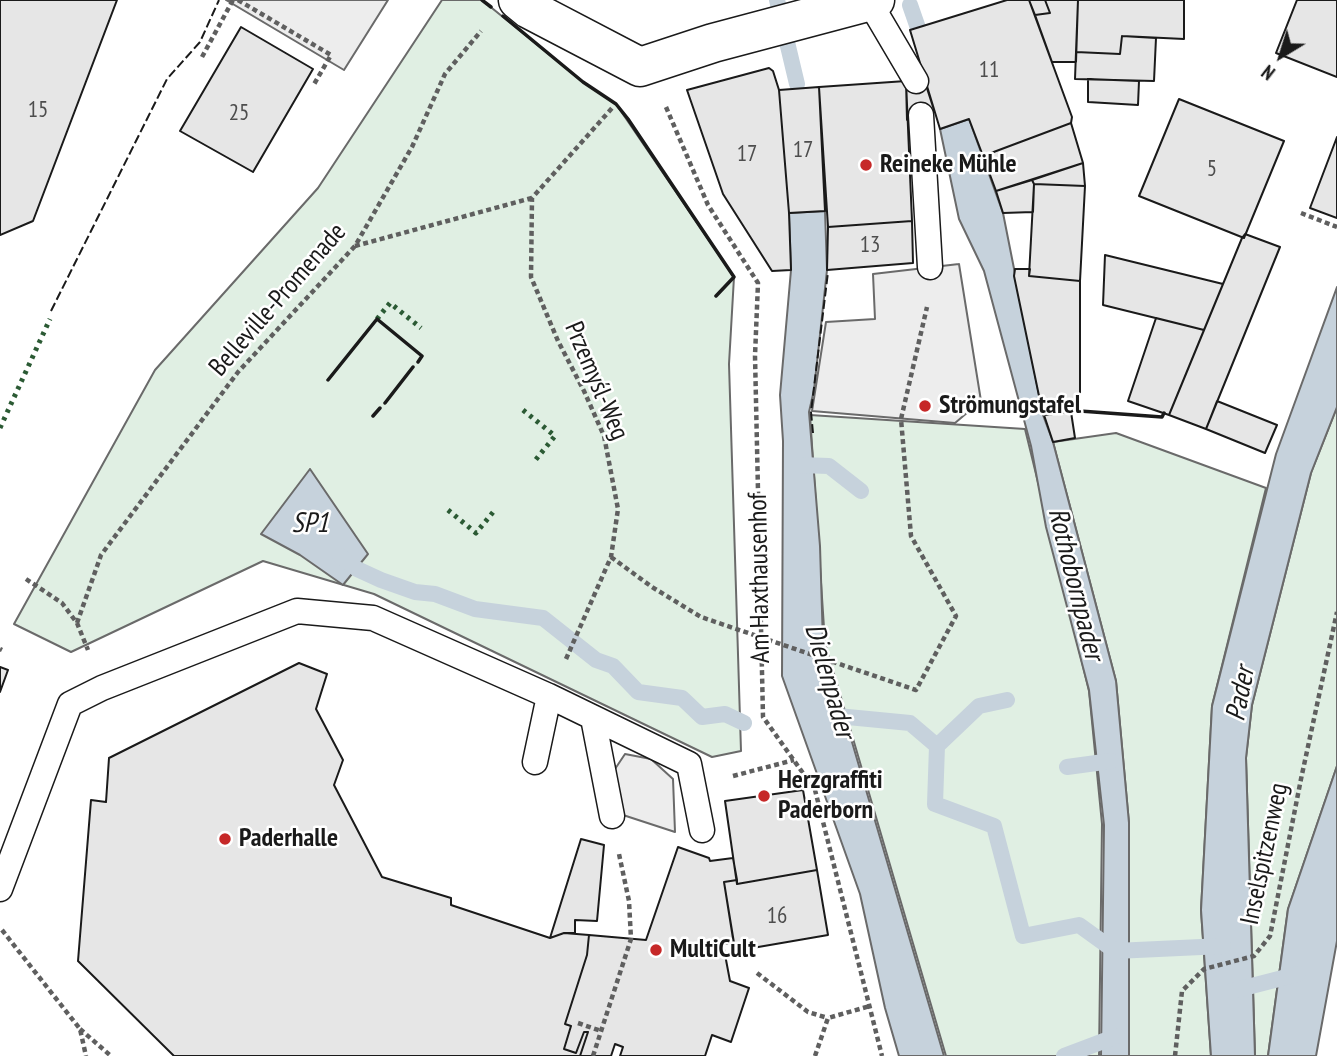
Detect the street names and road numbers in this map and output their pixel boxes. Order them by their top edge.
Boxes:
street label: Belleville-Promenade [203,217,353,383]
street label: Przemyśl-Weg [557,317,635,445]
street label: Am Haxthausenhof [743,493,777,663]
street label: Inselspitzenweg [1235,780,1295,928]

